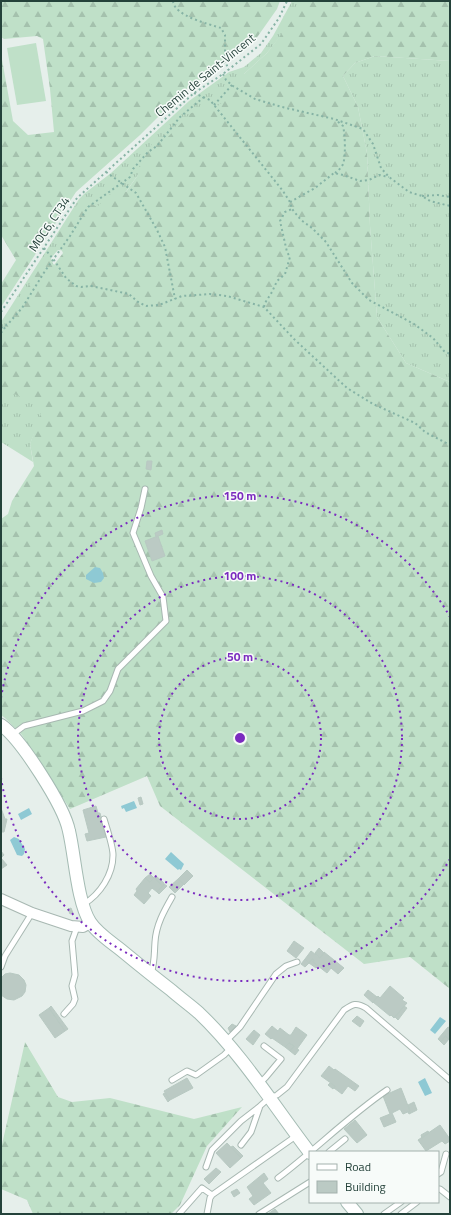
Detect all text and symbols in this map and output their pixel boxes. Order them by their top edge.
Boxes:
street label: Chemin de Saint-Vincent [151,28,260,121]
street label: MOC6, CT34 [24,192,75,255]
text: 150 m [224,486,256,505]
text: 100 m [224,566,256,585]
text: 50 m [227,647,253,666]
centre of rings [233,731,247,745]
legend [309,1151,439,1203]
text: Road [345,1157,371,1176]
text: Building [345,1177,386,1196]

